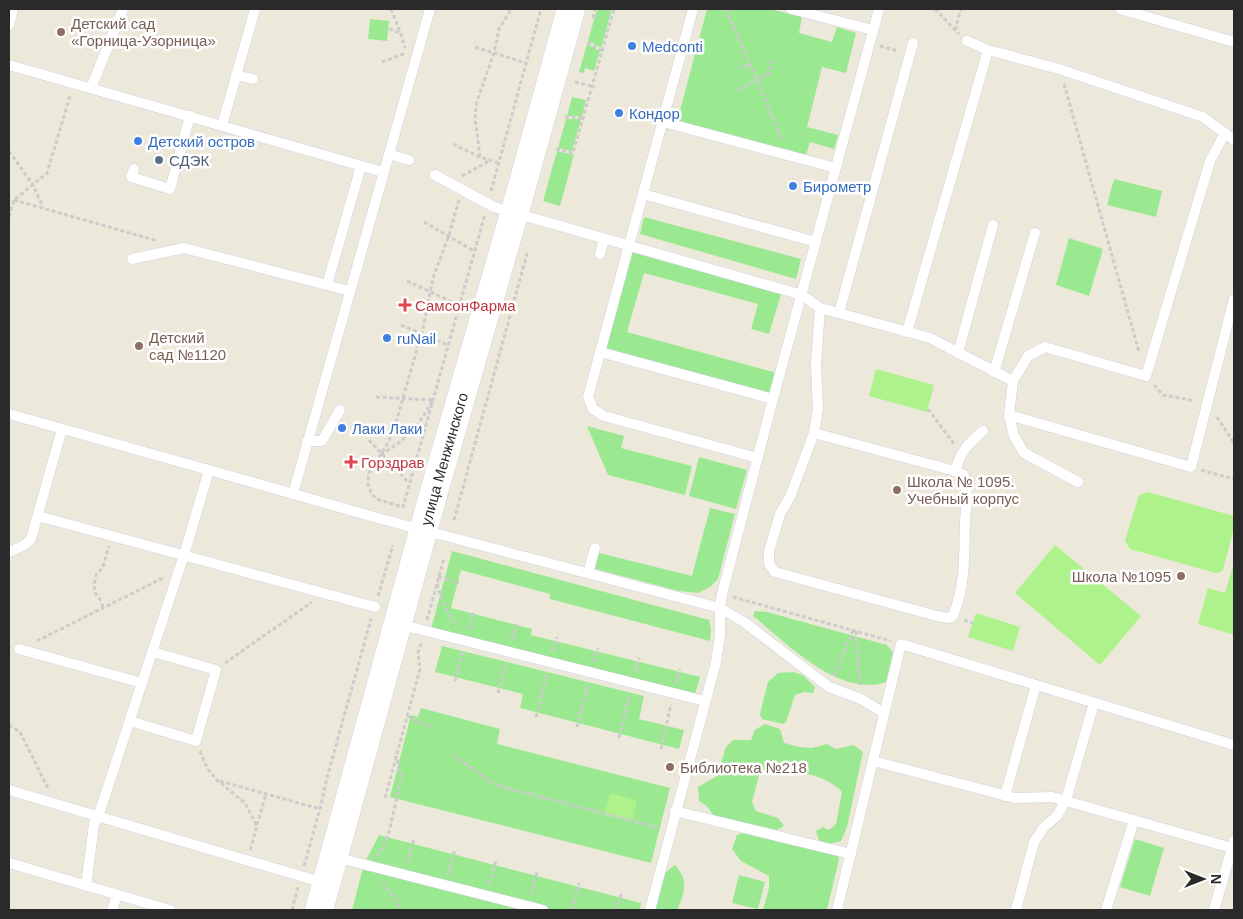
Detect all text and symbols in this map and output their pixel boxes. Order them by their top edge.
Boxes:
place label: Детский сад «Горница-Узорница» [71,15,216,49]
marker: Детский сад «Горница-Узорница» [55,26,67,38]
place label: Medconti [642,38,703,55]
marker: Medconti [626,40,638,52]
place label: Кондор [629,105,680,122]
marker: Кондор [613,107,625,119]
place label: Детский остров [148,133,255,150]
marker: Детский остров [132,135,144,147]
place label: СДЭК [169,152,209,169]
marker: СДЭК [153,154,165,166]
place label: Бирометр [803,178,871,195]
marker: Бирометр [787,180,799,192]
place label: СамсонФарма [415,297,516,314]
marker: СамсонФарма [399,299,411,311]
place label: Детский сад №1120 [149,329,226,363]
place label: ruNail [397,330,436,347]
marker: ruNail [381,332,393,344]
marker: Детский сад №1120 [133,340,145,352]
street label: улица Менжинского [417,390,471,527]
place label: Лаки Лаки [352,420,422,437]
marker: Лаки Лаки [336,422,348,434]
place label: Горздрав [361,454,425,471]
marker: Горздрав [345,456,357,468]
place label: Школа № 1095. Учебный корпус [907,473,1020,507]
marker: Школа № 1095. Учебный корпус [891,484,903,496]
place label: Школа №1095 [1072,568,1171,585]
marker: Школа №1095 [1175,570,1187,582]
place label: Библиотека №218 [680,759,807,776]
marker: Библиотека №218 [664,761,676,773]
north arrow [1178,854,1228,904]
text: N [1208,874,1224,884]

